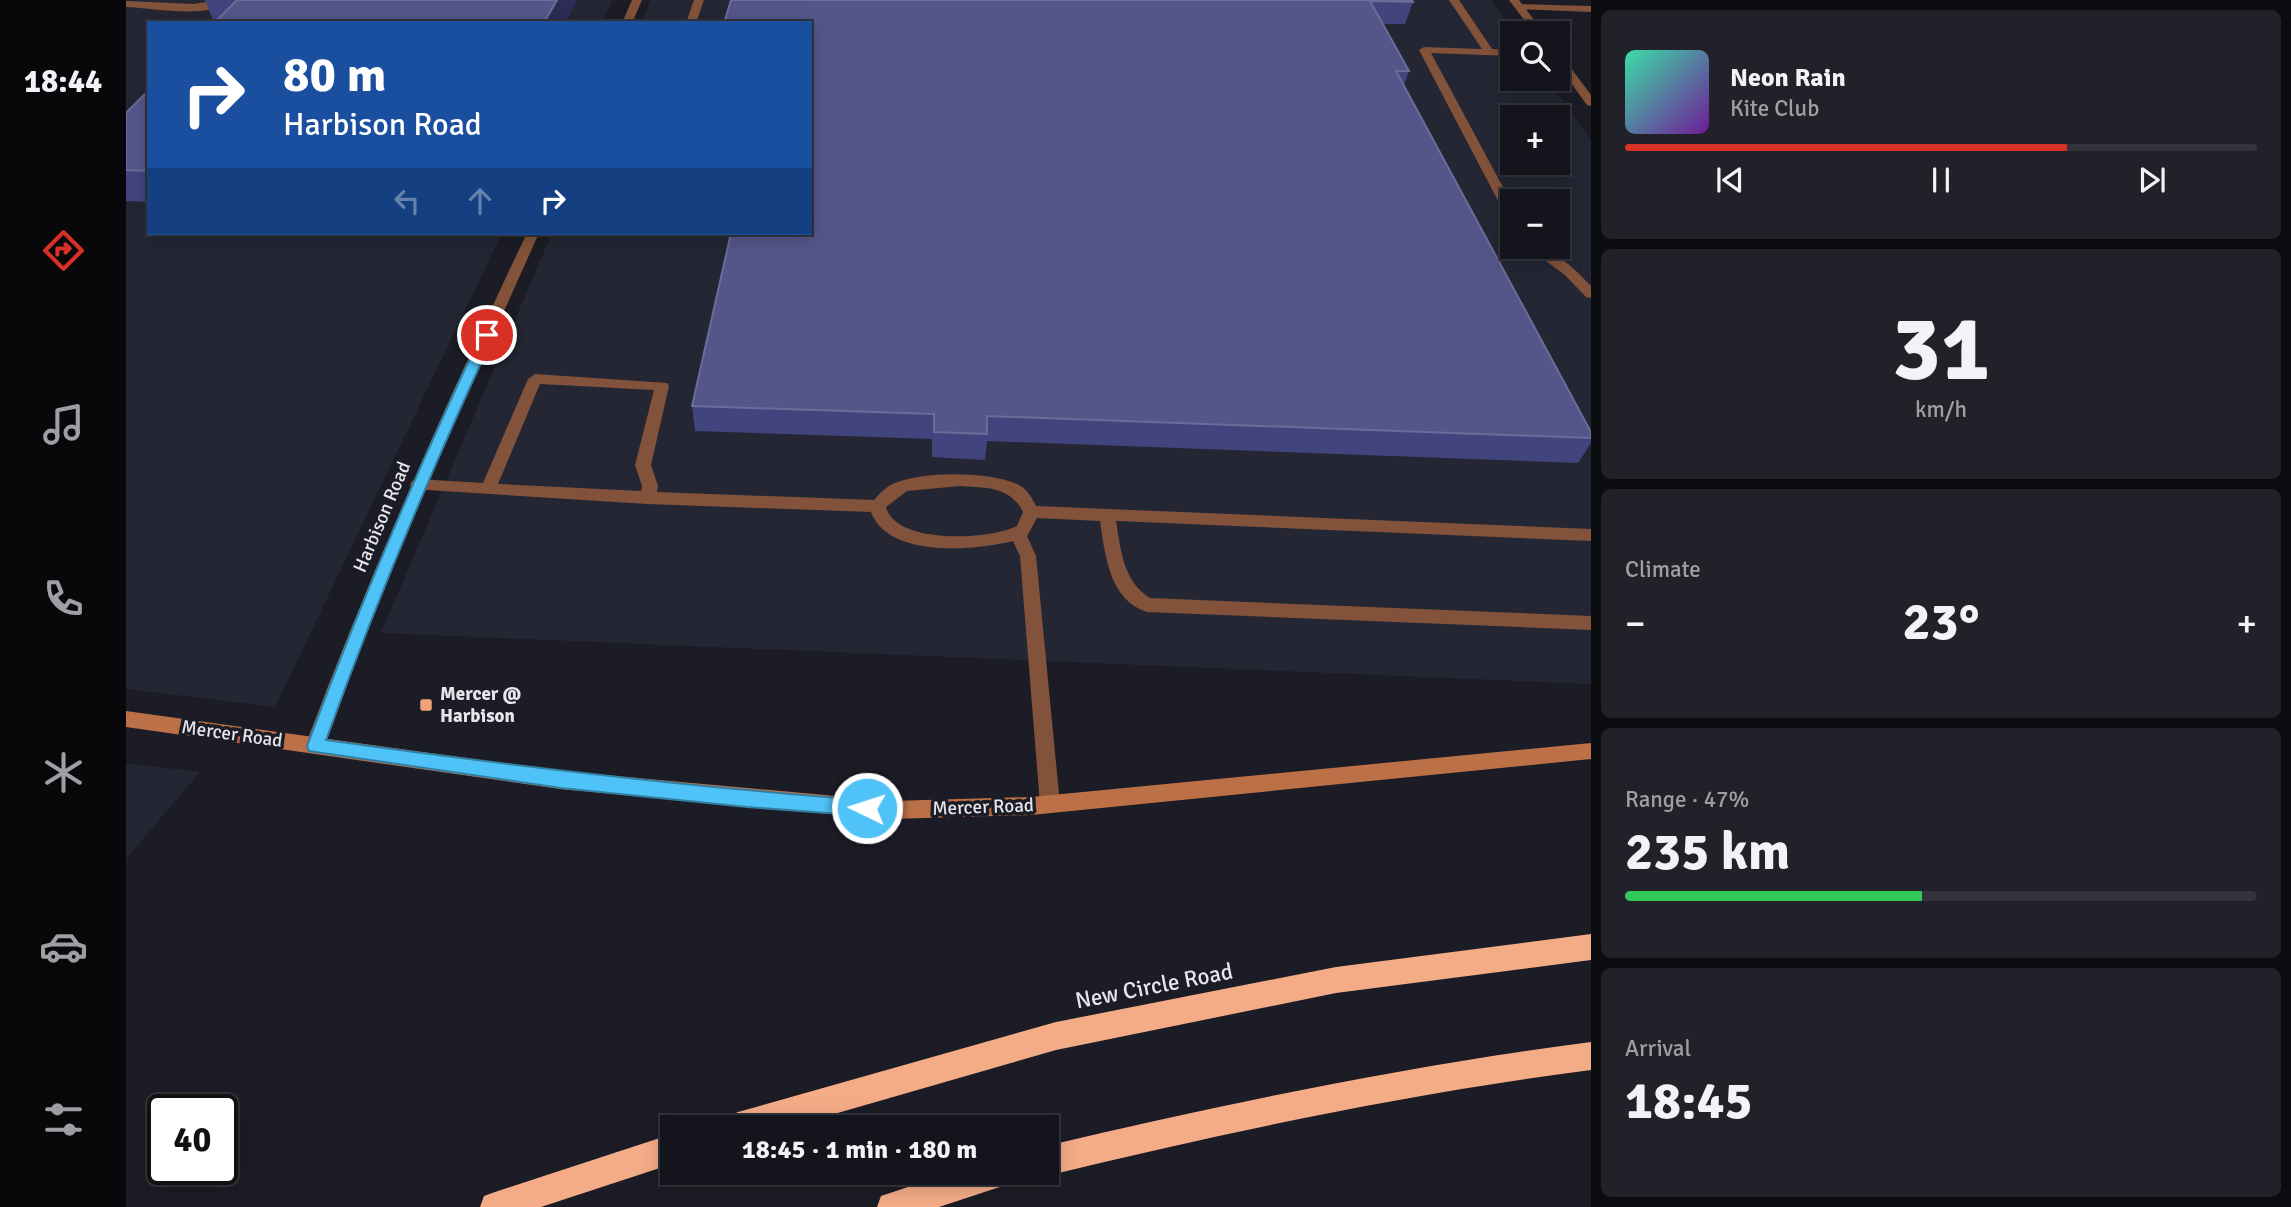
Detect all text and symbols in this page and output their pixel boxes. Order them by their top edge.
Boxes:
map controls [1500,21,1570,259]
button: search [1500,21,1570,91]
text: 80 m [283,45,386,105]
icon: right [168,49,259,140]
text: 18:44 [24,62,102,101]
text: Neon Rain [1730,62,1846,94]
text: Kite Club [1730,94,1819,123]
text: Harbison Road [283,105,482,144]
button: + [1500,105,1570,175]
icon: previous [1711,161,1749,199]
icon: pause [1922,161,1960,199]
icon: next [2133,161,2171,199]
icon: left [388,182,426,220]
icon: ahead [461,182,499,220]
icon: right [534,182,572,220]
button: − [1500,189,1570,259]
icon: directions [39,226,88,275]
text: 31 [1892,293,1990,406]
pin [457,305,517,365]
icon: arrive [468,316,506,354]
text: km/h [1915,395,1967,424]
icon: music [39,400,88,449]
street label: Harbison Road [348,458,416,576]
text: Climate [1625,555,1701,584]
icon: phone [39,574,88,623]
text: 23° [1903,590,1979,654]
text: − [1625,600,1646,647]
text: + [2236,600,2257,647]
place label: Mercer @ Harbison [440,682,522,728]
marker: Mercer @ Harbison [418,697,434,713]
street label: Mercer Road [180,715,284,753]
icon: climate [39,748,88,797]
position arrow [830,771,904,845]
text: Range · 47% [1625,785,1749,814]
street label: Mercer Road [932,793,1034,821]
text: 235 km [1625,820,1790,884]
icon: car [39,922,88,971]
street label: New Circle Road [1073,957,1235,1015]
text: Arrival [1625,1034,1691,1063]
text: 18:45 [1625,1069,1753,1133]
speed limit sign: 40 [147,1094,238,1185]
icon: filters [39,1095,88,1144]
text: 18:45 · 1 min · 180 m [742,1134,977,1166]

